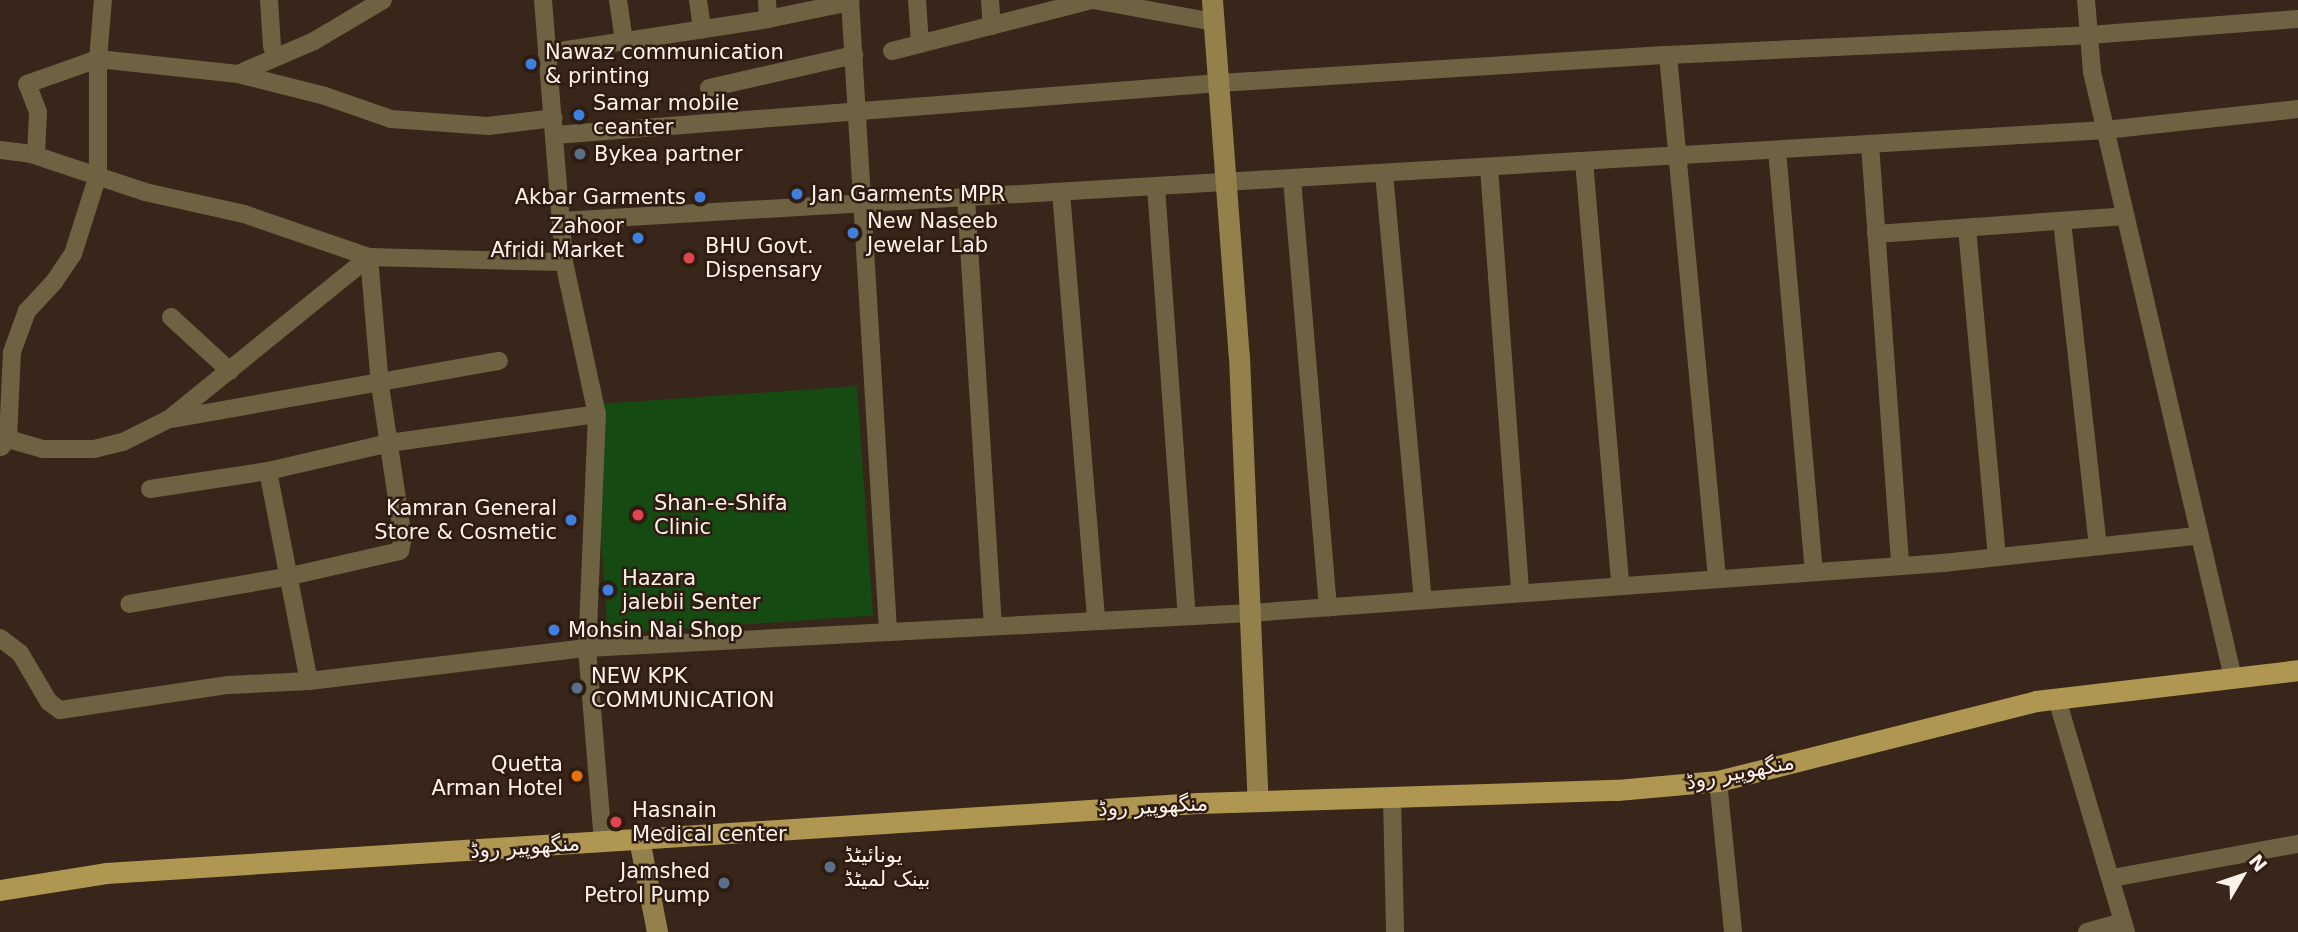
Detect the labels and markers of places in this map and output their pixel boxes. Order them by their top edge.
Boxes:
place label: Nawaz communication & printing [545,39,784,89]
marker: Nawaz communication & printing [523,56,539,72]
place label: Samar mobile ceanter [593,90,739,140]
marker: Samar mobile ceanter [571,107,587,123]
place label: Bykea partner [594,141,743,167]
marker: Bykea partner [572,146,588,162]
place label: Jan Garments MPR [811,181,1005,207]
place label: Akbar Garments [515,184,686,210]
marker: Jan Garments MPR [789,186,805,202]
marker: Akbar Garments [692,189,708,205]
place label: New Naseeb Jewelar Lab [867,208,998,258]
place label: Zahoor Afridi Market [490,213,624,263]
marker: New Naseeb Jewelar Lab [845,225,861,241]
marker: Zahoor Afridi Market [630,230,646,246]
place label: BHU Govt. Dispensary [705,233,822,283]
marker: BHU Govt. Dispensary [679,248,699,268]
place label: Shan-e-Shifa Clinic [654,490,788,540]
place label: Kamran General Store & Cosmetic [374,495,557,545]
marker: Shan-e-Shifa Clinic [628,505,648,525]
marker: Kamran General Store & Cosmetic [563,512,579,528]
place label: Hazara jalebii Senter [622,565,760,615]
marker: Hazara jalebii Senter [600,582,616,598]
place label: Mohsin Nai Shop [568,617,743,643]
marker: Mohsin Nai Shop [546,622,562,638]
place label: NEW KPK COMMUNICATION [591,663,774,713]
marker: NEW KPK COMMUNICATION [569,680,585,696]
place label: Quetta Arman Hotel [431,751,563,801]
marker: Quetta Arman Hotel [569,768,585,784]
place label: Hasnain Medical center [632,797,787,847]
marker: Hasnain Medical center [606,812,626,832]
place label: یونائیٹڈ بینک لمیٹڈ [844,842,930,892]
place label: Jamshed Petrol Pump [584,858,710,908]
marker: یونائیٹڈ بینک لمیٹڈ [822,859,838,875]
marker: Jamshed Petrol Pump [716,875,732,891]

